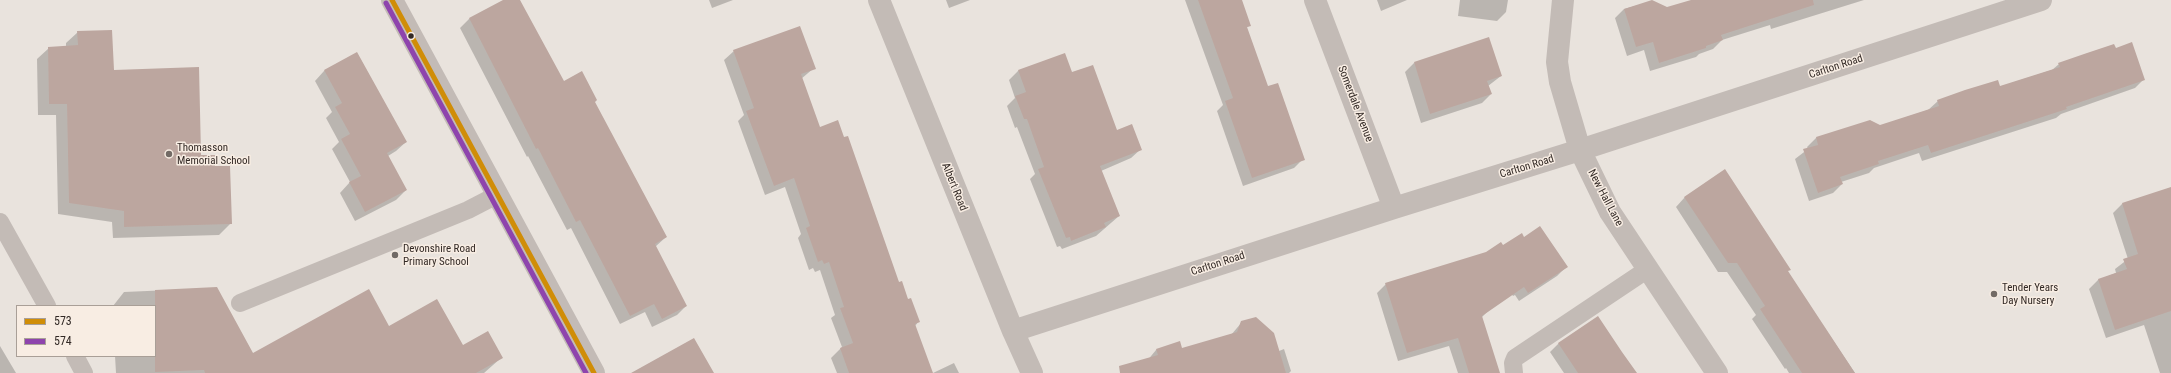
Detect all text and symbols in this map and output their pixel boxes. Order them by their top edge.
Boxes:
unlabelled marker [406,31,416,41]
street label: Carlton Road [1807,52,1865,82]
street label: Somerdale Avenue [1334,64,1376,144]
place label: Thomasson Memorial School [177,141,250,167]
marker: Thomasson Memorial School [164,149,174,159]
street label: Carlton Road [1498,153,1556,181]
street label: Albert Road [938,161,970,213]
street label: New Hall Lane [1585,167,1625,229]
place label: Devonshire Road Primary School [403,242,476,268]
street label: Carlton Road [1189,249,1247,279]
marker: Devonshire Road Primary School [390,250,400,260]
place label: Tender Years Day Nursery [2002,281,2058,307]
marker: Tender Years Day Nursery [1989,289,1999,299]
legend [16,305,156,357]
text: 573 [54,314,72,328]
text: 574 [54,334,72,348]

